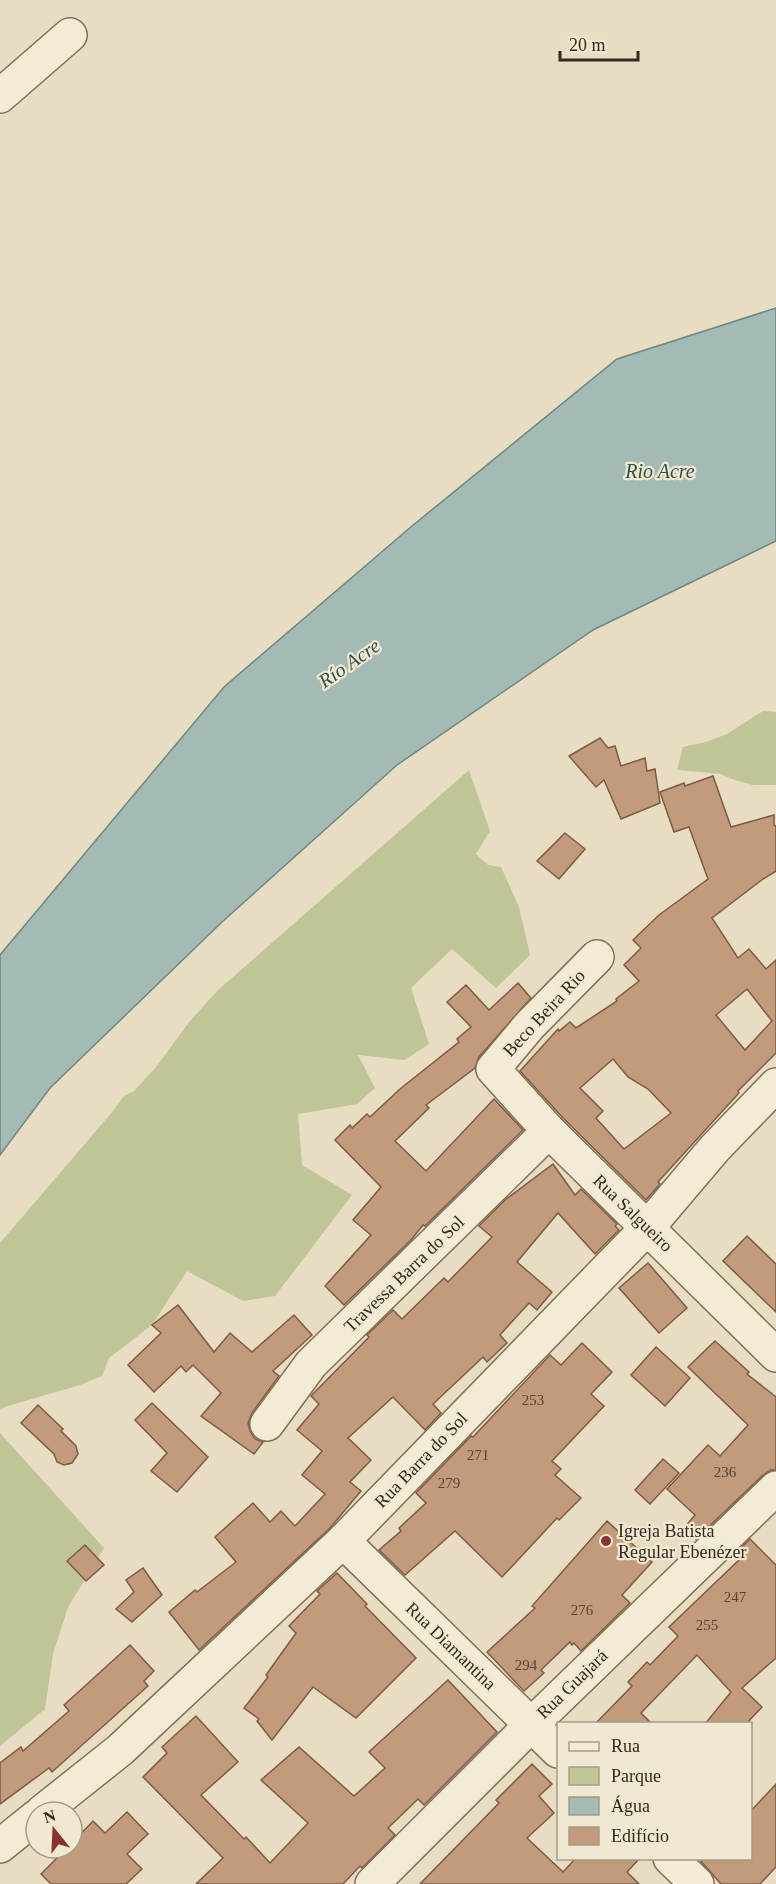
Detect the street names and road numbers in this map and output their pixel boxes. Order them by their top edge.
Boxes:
street label: Beco Beira Rio [499,966,589,1060]
street label: Rua Salgueiro [589,1170,677,1256]
street label: Travessa Barra do Sol [340,1212,468,1336]
street label: Rua Barra do Sol [371,1408,471,1512]
street label: Rua Diamantina [402,1598,500,1694]
street label: Rua Guajará [533,1645,611,1723]

